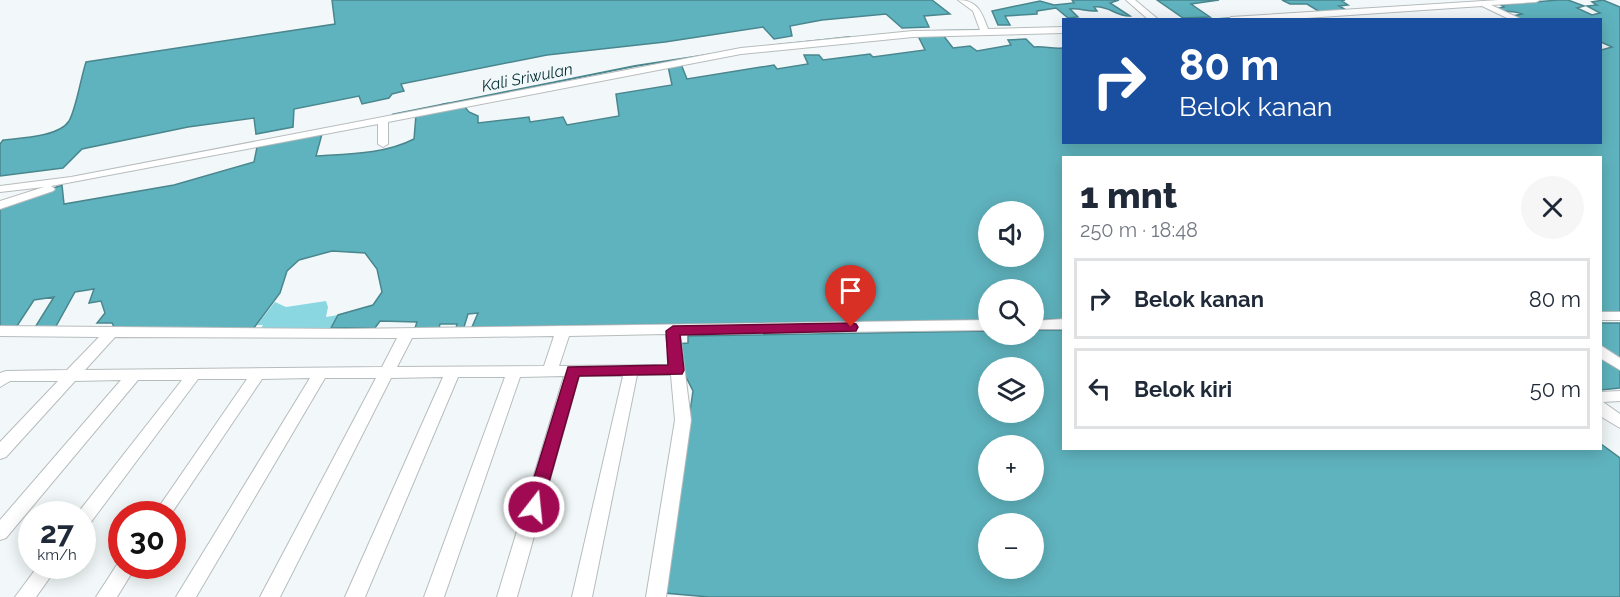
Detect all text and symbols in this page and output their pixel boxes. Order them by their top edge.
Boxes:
text: 80 m [1179,41,1279,90]
icon: right [1080,42,1158,120]
water label: Kali Sriwulan [480,59,574,96]
text: Belok kanan [1179,91,1333,122]
text: 1 mnt [1080,174,1177,216]
button: close [1521,176,1584,239]
map controls [978,201,1044,579]
button: sound [978,201,1044,267]
text: 250 m · 18:48 [1080,218,1198,242]
pin [825,265,876,327]
icon: arrive [834,274,867,307]
button: search [978,279,1044,345]
icon: right [1083,282,1116,315]
text: Belok kanan [1134,286,1264,312]
text: 80 m [1529,286,1581,312]
button: layers [978,357,1044,423]
icon: left [1083,372,1116,405]
text: Belok kiri [1134,376,1232,402]
text: 50 m [1530,376,1581,402]
button: + [978,435,1044,501]
position arrow [502,475,566,539]
speed limit sign: 30 [108,501,186,579]
button: − [978,513,1044,579]
text: 27 [40,515,74,550]
text: km/h [37,546,77,564]

